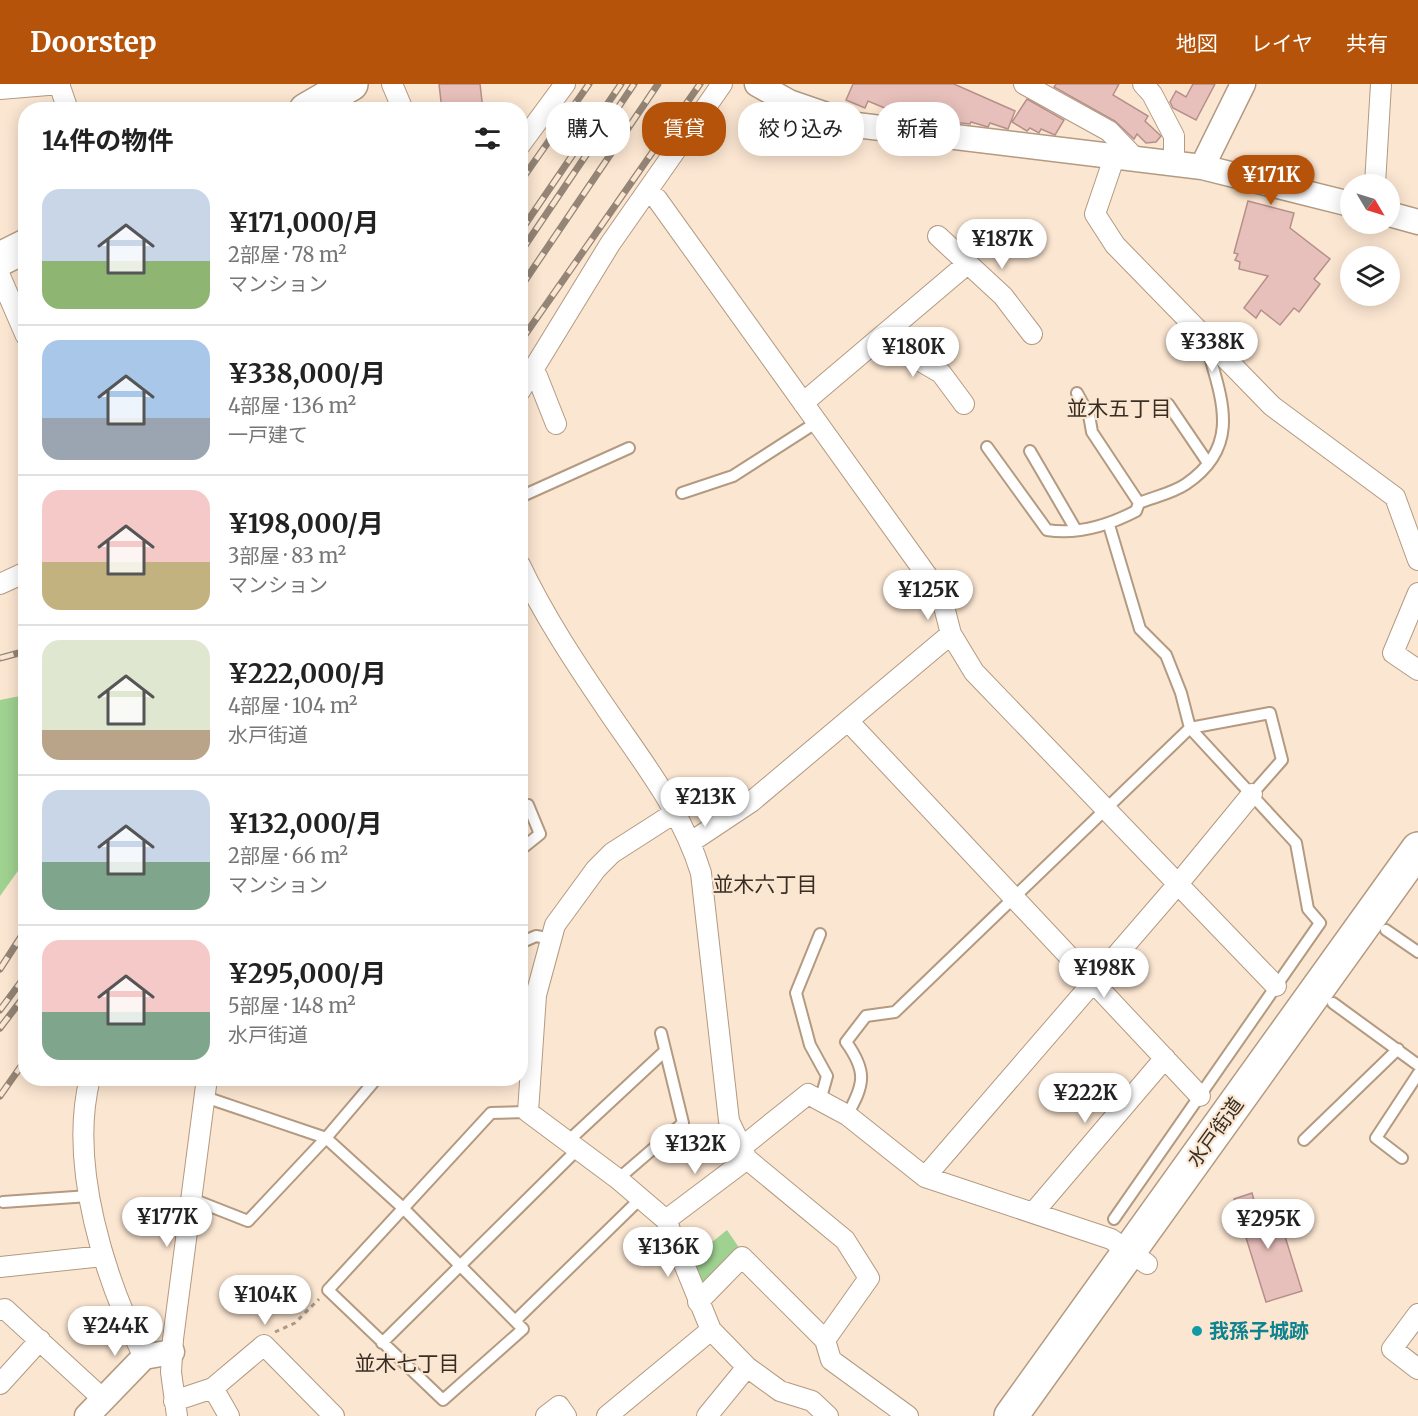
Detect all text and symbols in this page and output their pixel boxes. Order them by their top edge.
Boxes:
text: Doorstep [30,24,157,60]
text: 地図 [1176,30,1218,57]
text: レイヤ [1251,30,1313,57]
text: 共有 [1346,30,1388,57]
chip: 購入 [546,102,630,156]
chip: 賃貸 [642,102,726,156]
chip: 絞り込み [738,102,864,156]
chip: 新着 [876,102,960,156]
icon: filters [471,122,504,155]
text: 14件の物件 [42,124,173,157]
pin: ¥171K [1229,155,1313,206]
text: ¥171K [1242,162,1300,187]
north arrow [1340,174,1400,234]
map controls [1340,174,1400,306]
text: ¥171,000/月 [228,206,379,239]
icon: home [90,213,162,285]
pin: ¥187K [960,219,1044,270]
text: ¥187K [971,226,1033,251]
text: 2部屋 · 78 m² [228,242,347,267]
button: layers [1340,246,1400,306]
text: マンション [228,271,328,296]
pin: ¥338K [1170,322,1254,373]
pin: ¥180K [871,327,955,378]
text: ¥338K [1180,329,1244,354]
text: ¥180K [881,334,945,359]
text: ¥338,000/月 [228,357,386,390]
icon: home [90,364,162,436]
text: 4部屋 · 136 m² [228,393,356,418]
district label: 並木五丁目 [1067,395,1172,422]
text: 一戸建て [228,422,308,447]
text: ¥198,000/月 [228,507,384,540]
icon: home [90,514,162,586]
text: 3部屋 · 83 m² [228,543,346,568]
pin: ¥125K [886,570,970,621]
text: マンション [228,572,328,597]
text: ¥125K [897,577,959,602]
text: ¥222,000/月 [228,657,387,690]
icon: home [90,664,162,736]
text: 4部屋 · 104 m² [228,693,357,718]
text: 水戸街道 [228,722,308,747]
pin: ¥213K [663,777,747,828]
text: ¥213K [674,784,736,809]
text: ¥132,000/月 [228,807,382,840]
icon: home [90,814,162,886]
text: 2部屋 · 66 m² [228,843,348,868]
district label: 並木六丁目 [713,871,818,898]
text: マンション [228,872,328,897]
pin: ¥198K [1062,948,1146,999]
text: ¥198K [1073,955,1135,980]
text: ¥295,000/月 [228,957,386,990]
icon: home [90,964,162,1036]
text: 5部屋 · 148 m² [228,993,356,1018]
text: 水戸街道 [228,1022,308,1047]
pin: ¥222K [1043,1073,1127,1124]
text: ¥222K [1052,1080,1118,1105]
street label: 水戸街道 [1181,1092,1248,1171]
pin: ¥132K [653,1124,737,1175]
text: ¥132K [664,1131,726,1156]
pin: ¥177K [125,1197,209,1248]
pin: ¥295K [1226,1199,1310,1250]
text: ¥177K [136,1204,198,1229]
text: ¥295K [1236,1206,1300,1231]
pin: ¥136K [626,1227,710,1278]
text: ¥136K [637,1234,699,1259]
pin: ¥104K [223,1275,307,1326]
text: ¥104K [233,1282,297,1307]
pin: ¥244K [73,1306,157,1357]
text: ¥244K [82,1313,148,1338]
place label: 我孫子城跡 [1209,1318,1309,1343]
marker: 我孫子城跡 [1190,1324,1204,1338]
district label: 並木七丁目 [355,1350,460,1377]

